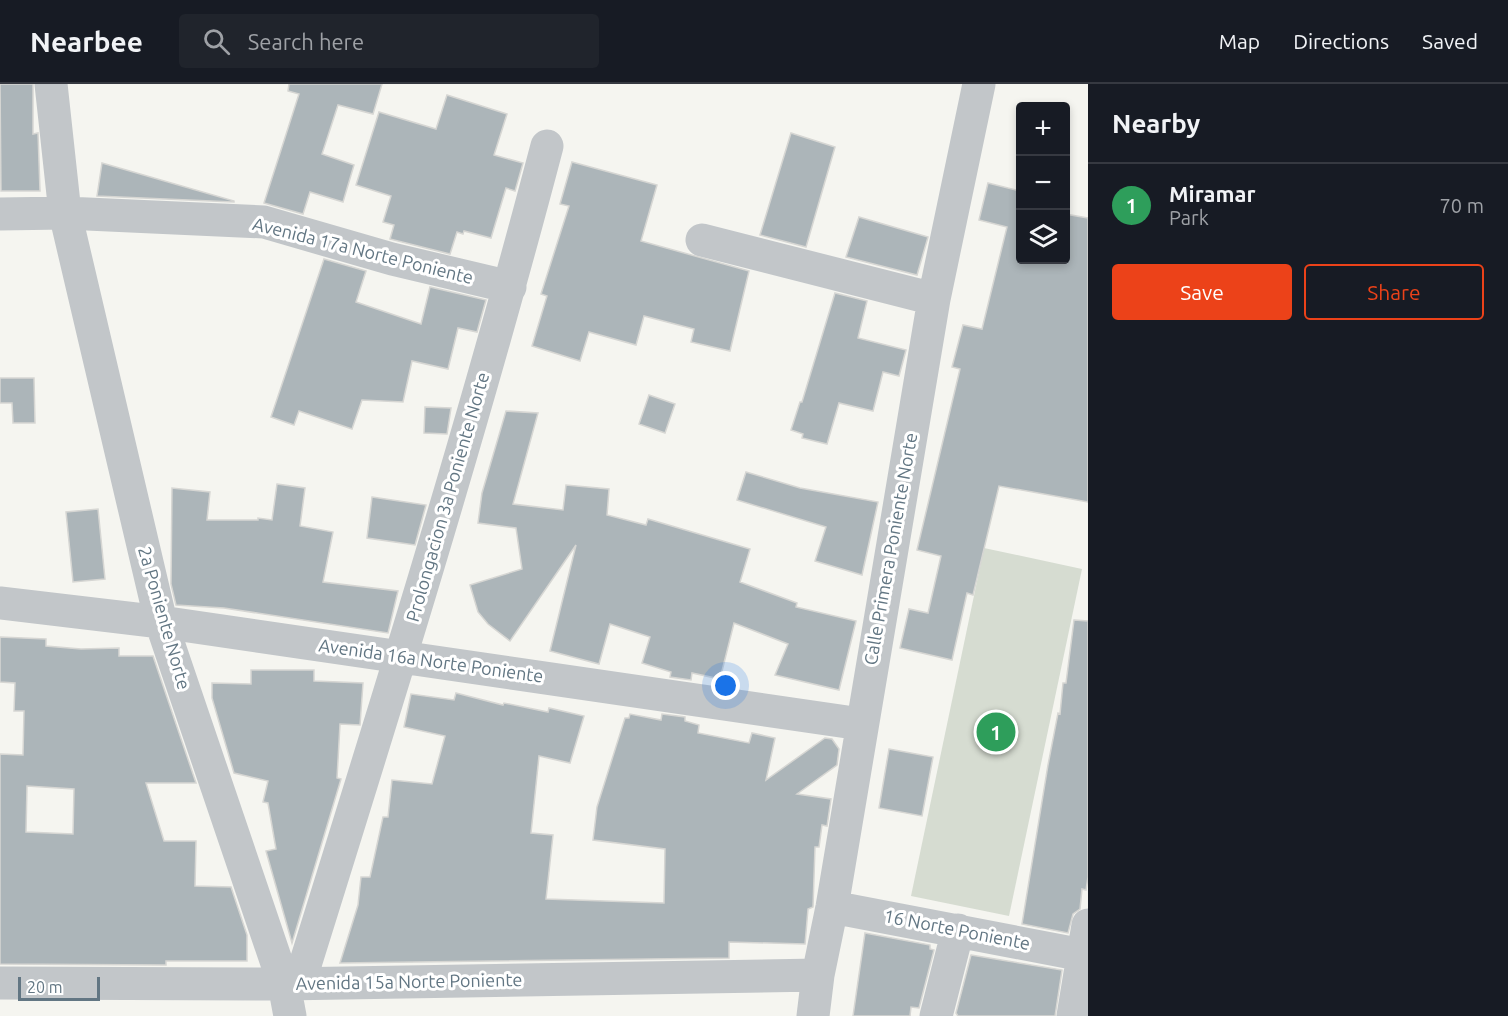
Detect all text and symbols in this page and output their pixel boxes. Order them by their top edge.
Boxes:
search box [179,14,599,68]
icon: search [200,25,233,58]
text: Nearbee [30,26,143,57]
text: Search here [248,29,364,54]
text: Map [1219,29,1260,53]
text: Directions [1293,29,1389,53]
text: Saved [1422,29,1478,53]
map controls [1016,102,1070,264]
button: + [1016,102,1070,156]
text: Nearby [1112,109,1200,138]
button: − [1016,156,1070,210]
text: Miramar [1169,181,1255,206]
text: 1 [1126,194,1137,217]
text: 70 m [1440,194,1484,217]
text: Park [1169,206,1209,229]
button: layers [1016,210,1070,264]
street label: Avenida 17a Norte Poniente [251,213,476,287]
button: Save [1112,264,1292,320]
button: Share [1304,264,1484,320]
street label: Prolongacion 3a Poniente Norte [402,370,492,624]
street label: Calle Primera Poniente Norte [860,431,920,667]
street label: 2a Poniente Norte [135,544,195,692]
street label: Avenida 16a Norte Poniente [318,634,545,686]
your location [711,671,740,700]
pin: 1 [976,710,1016,754]
street label: 16 Norte Poniente [882,905,1032,953]
street label: Avenida 15a Norte Poniente [296,969,522,993]
scale bar [18,974,100,1002]
text: 20 m [27,978,63,996]

